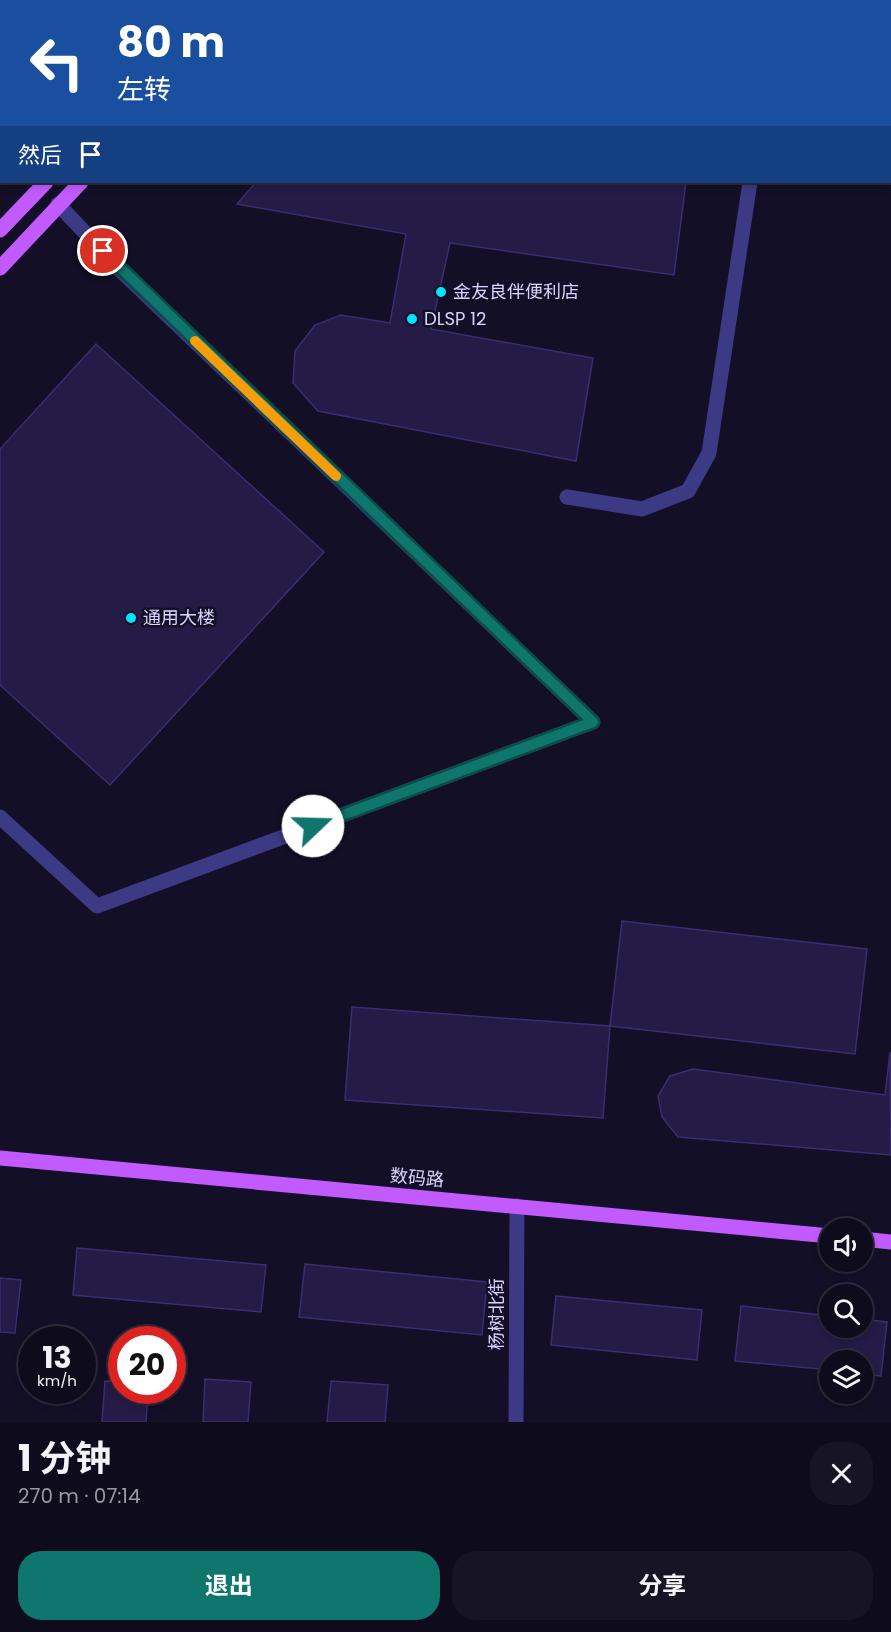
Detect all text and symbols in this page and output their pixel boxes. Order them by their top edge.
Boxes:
text: 80 m [117,13,225,72]
icon: left [18,24,96,102]
text: 左转 [117,71,171,108]
icon: arrive [74,138,107,171]
text: 然后 [18,140,62,171]
pin [77,225,128,276]
icon: arrive [86,234,119,267]
place label: 金友良伴便利店 [453,279,579,304]
marker: 金友良伴便利店 [434,285,448,299]
place label: DLSP 12 [424,306,486,331]
marker: DLSP 12 [405,312,419,326]
place label: 通用大楼 [143,605,215,630]
marker: 通用大楼 [124,611,138,625]
position arrow [281,794,345,858]
street label: 数码路 [389,1163,445,1192]
map controls [819,1218,873,1404]
button: sound [819,1218,873,1272]
street label: 杨树北街 [484,1278,509,1350]
button: search [819,1284,873,1338]
speed limit sign: 20 [108,1326,186,1404]
text: 13 [42,1336,72,1379]
button: layers [819,1350,873,1404]
text: km/h [37,1370,77,1391]
text: 1 分钟 [18,1433,111,1484]
button: close [810,1442,873,1505]
text: 270 m · 07:14 [18,1482,141,1510]
button: 退出 [18,1551,440,1620]
button: 分享 [452,1551,873,1620]

